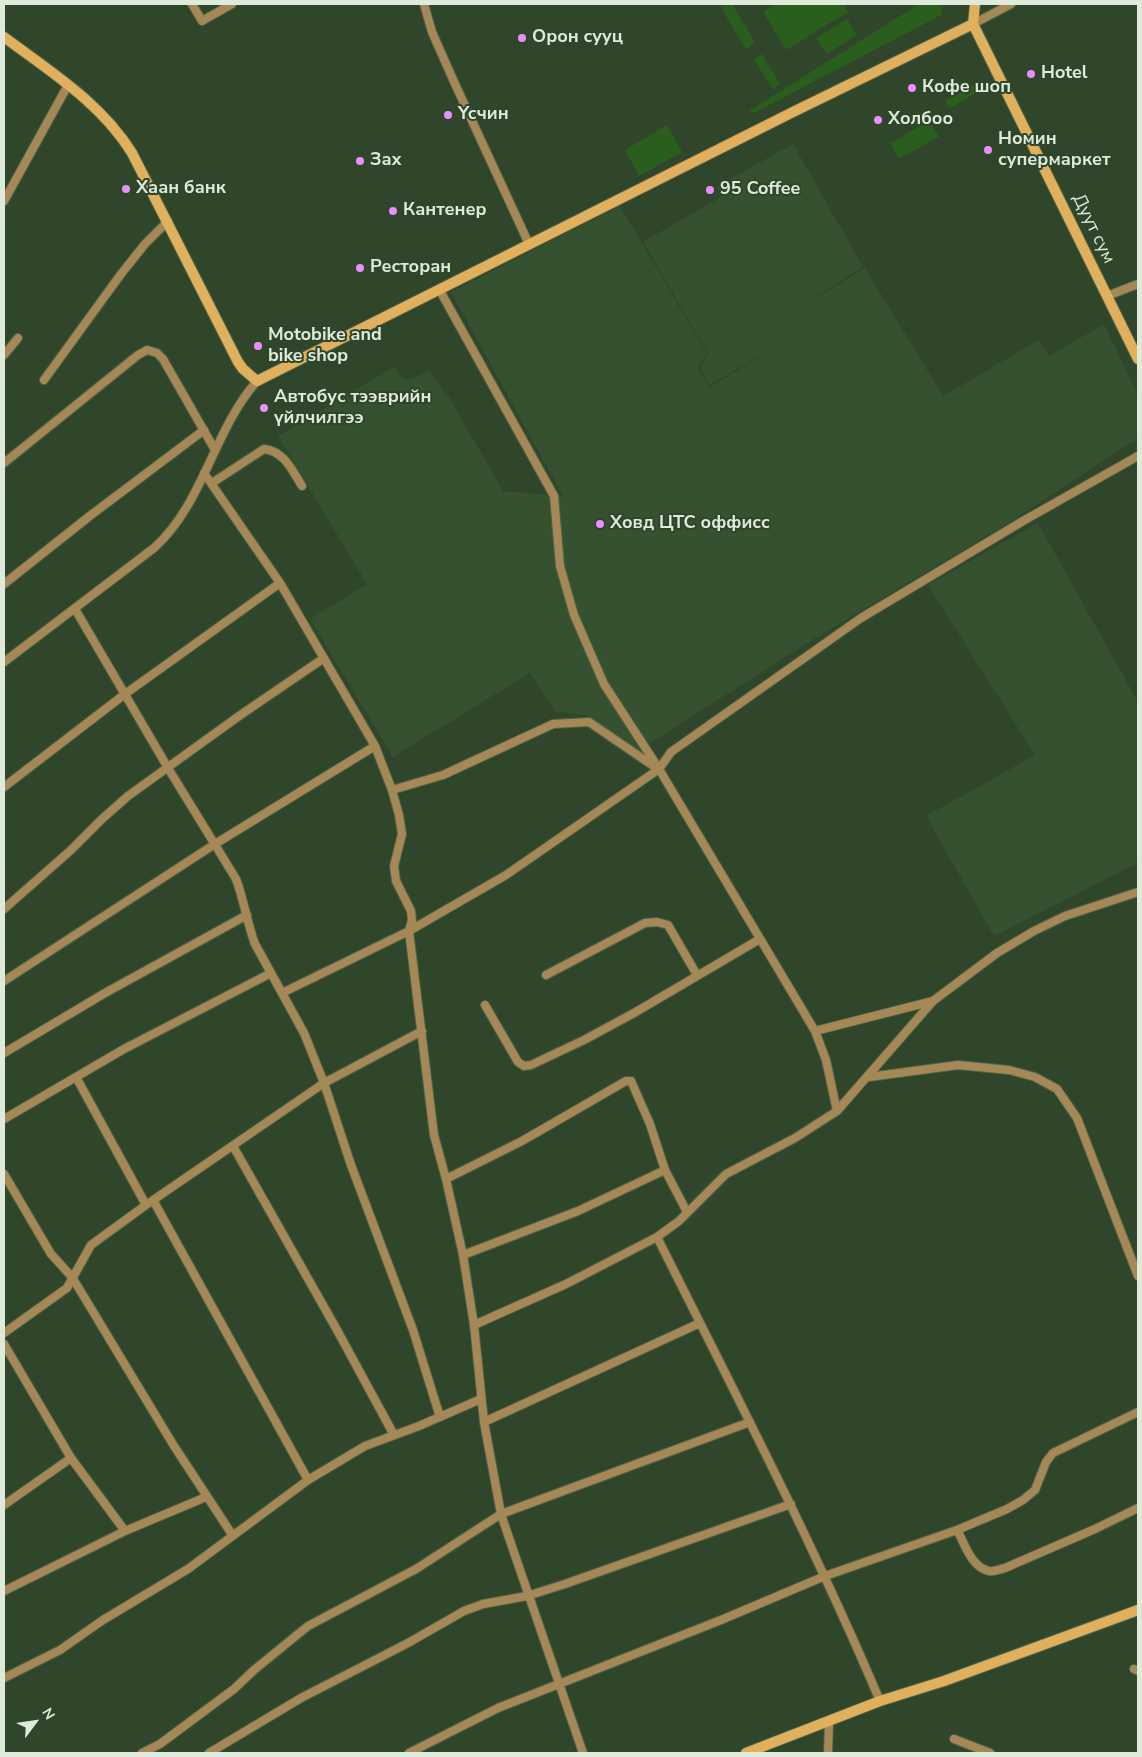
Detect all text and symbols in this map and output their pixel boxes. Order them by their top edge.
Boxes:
place label: Орон сууц [532,27,623,49]
marker: Орон сууц [516,32,528,44]
place label: Hotel [1041,63,1088,85]
marker: Hotel [1025,68,1037,80]
place label: Кофе шоп [922,77,1011,99]
marker: Кофе шоп [906,82,918,94]
place label: Үсчин [458,104,509,126]
marker: Үсчин [442,109,454,121]
place label: Холбоо [888,109,953,131]
marker: Холбоо [872,114,884,126]
place label: Номин супермаркет [998,129,1110,172]
marker: Номин супермаркет [982,144,994,156]
place label: Зах [370,150,402,172]
marker: Зах [354,155,366,167]
place label: Хаан банк [136,178,226,200]
place label: 95 Coffee [720,179,800,201]
marker: Хаан банк [120,183,132,195]
marker: 95 Coffee [704,184,716,196]
street label: Дуут сум [1067,191,1119,267]
place label: Кантенер [403,200,487,222]
marker: Кантенер [387,205,399,217]
place label: Ресторан [370,257,451,279]
marker: Ресторан [354,262,366,274]
place label: Motobike and bike shop [268,325,382,368]
marker: Motobike and bike shop [252,340,264,352]
place label: Автобус тээврийн үйлчилгээ [274,387,431,429]
marker: Автобус тээврийн үйлчилгээ [258,402,270,414]
place label: Ховд ЦТС оффисс [610,513,770,535]
marker: Ховд ЦТС оффисс [594,518,606,530]
north arrow [10,1697,60,1747]
text: N [37,1705,59,1723]

